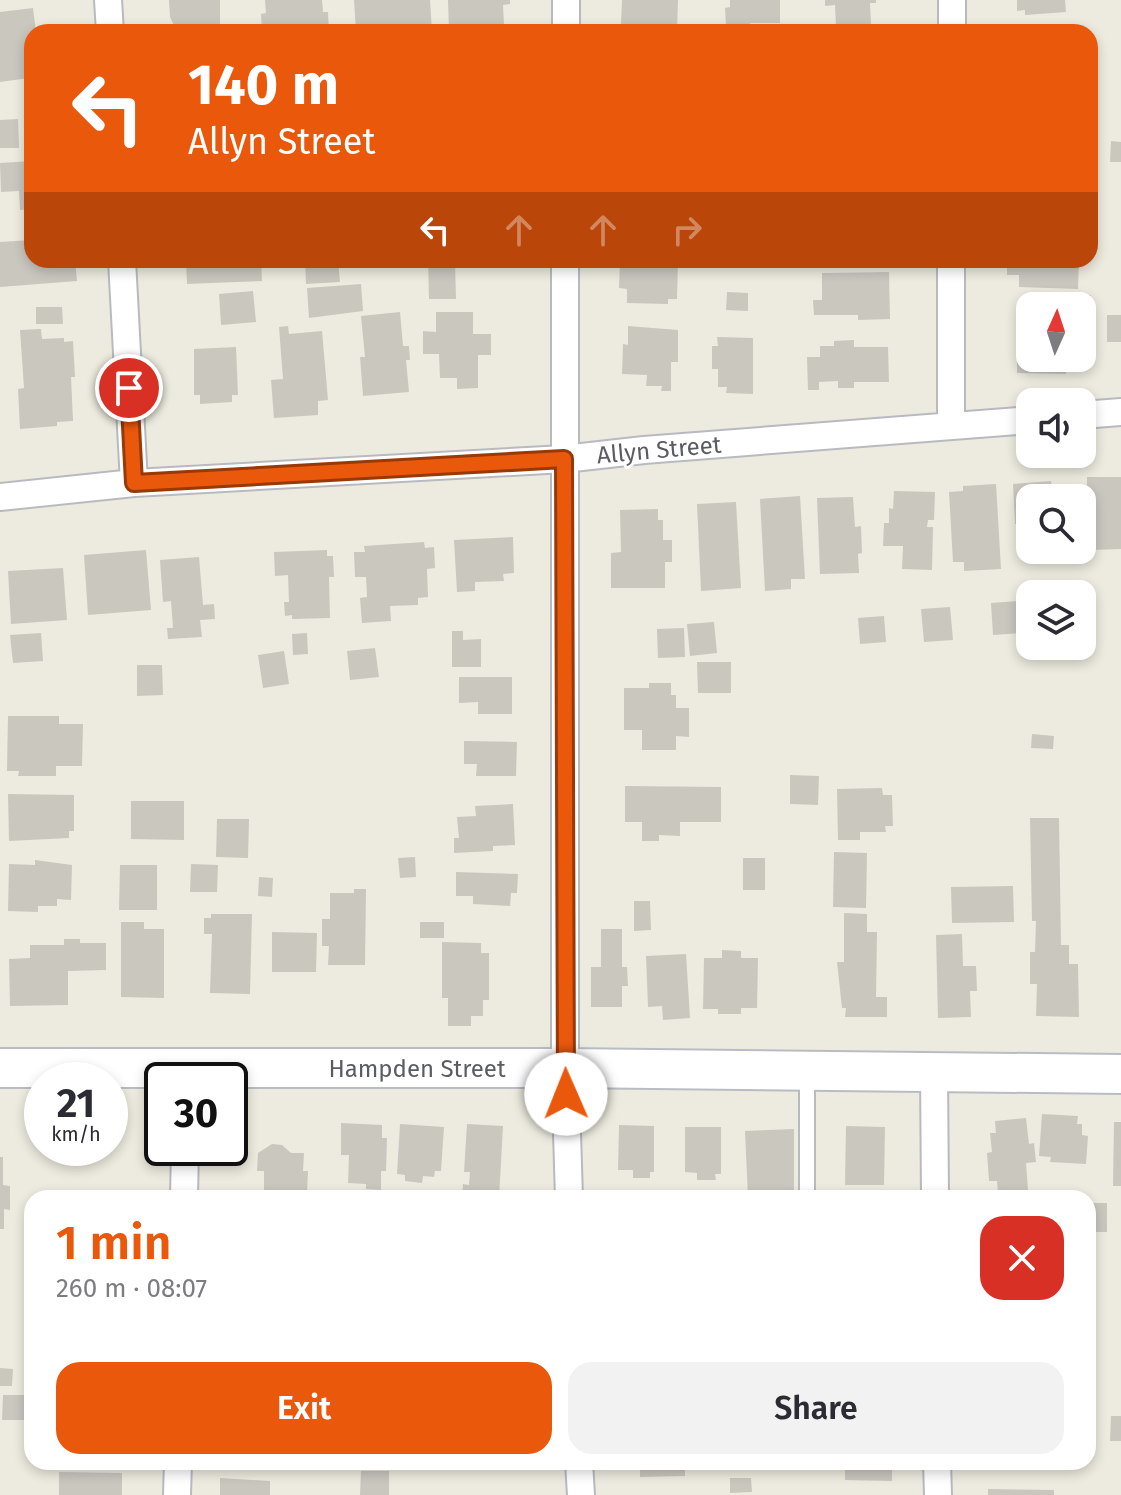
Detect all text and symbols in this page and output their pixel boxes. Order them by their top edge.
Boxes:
text: 140 m [188,52,339,119]
icon: left [56,56,160,160]
text: Allyn Street [188,120,375,164]
icon: left [413,208,457,252]
icon: ahead [497,208,541,252]
icon: ahead [581,208,625,252]
icon: right [665,208,709,252]
north arrow [1016,292,1096,372]
map controls [1016,292,1096,660]
pin [95,354,163,422]
icon: arrive [107,366,151,410]
button: sound [1016,388,1096,468]
street label: Allyn Street [596,431,723,469]
button: search [1016,484,1096,564]
button: layers [1016,580,1096,660]
position arrow [524,1052,608,1136]
street label: Hampden Street [328,1055,506,1083]
speed limit sign: 30 [144,1062,248,1166]
text: 21 [57,1080,95,1128]
text: km/h [51,1122,101,1146]
text: 1 min [56,1214,172,1272]
button: close [980,1216,1064,1300]
text: 260 m · 08:07 [56,1273,207,1304]
button: Exit [56,1362,552,1454]
button: Share [568,1362,1064,1454]

